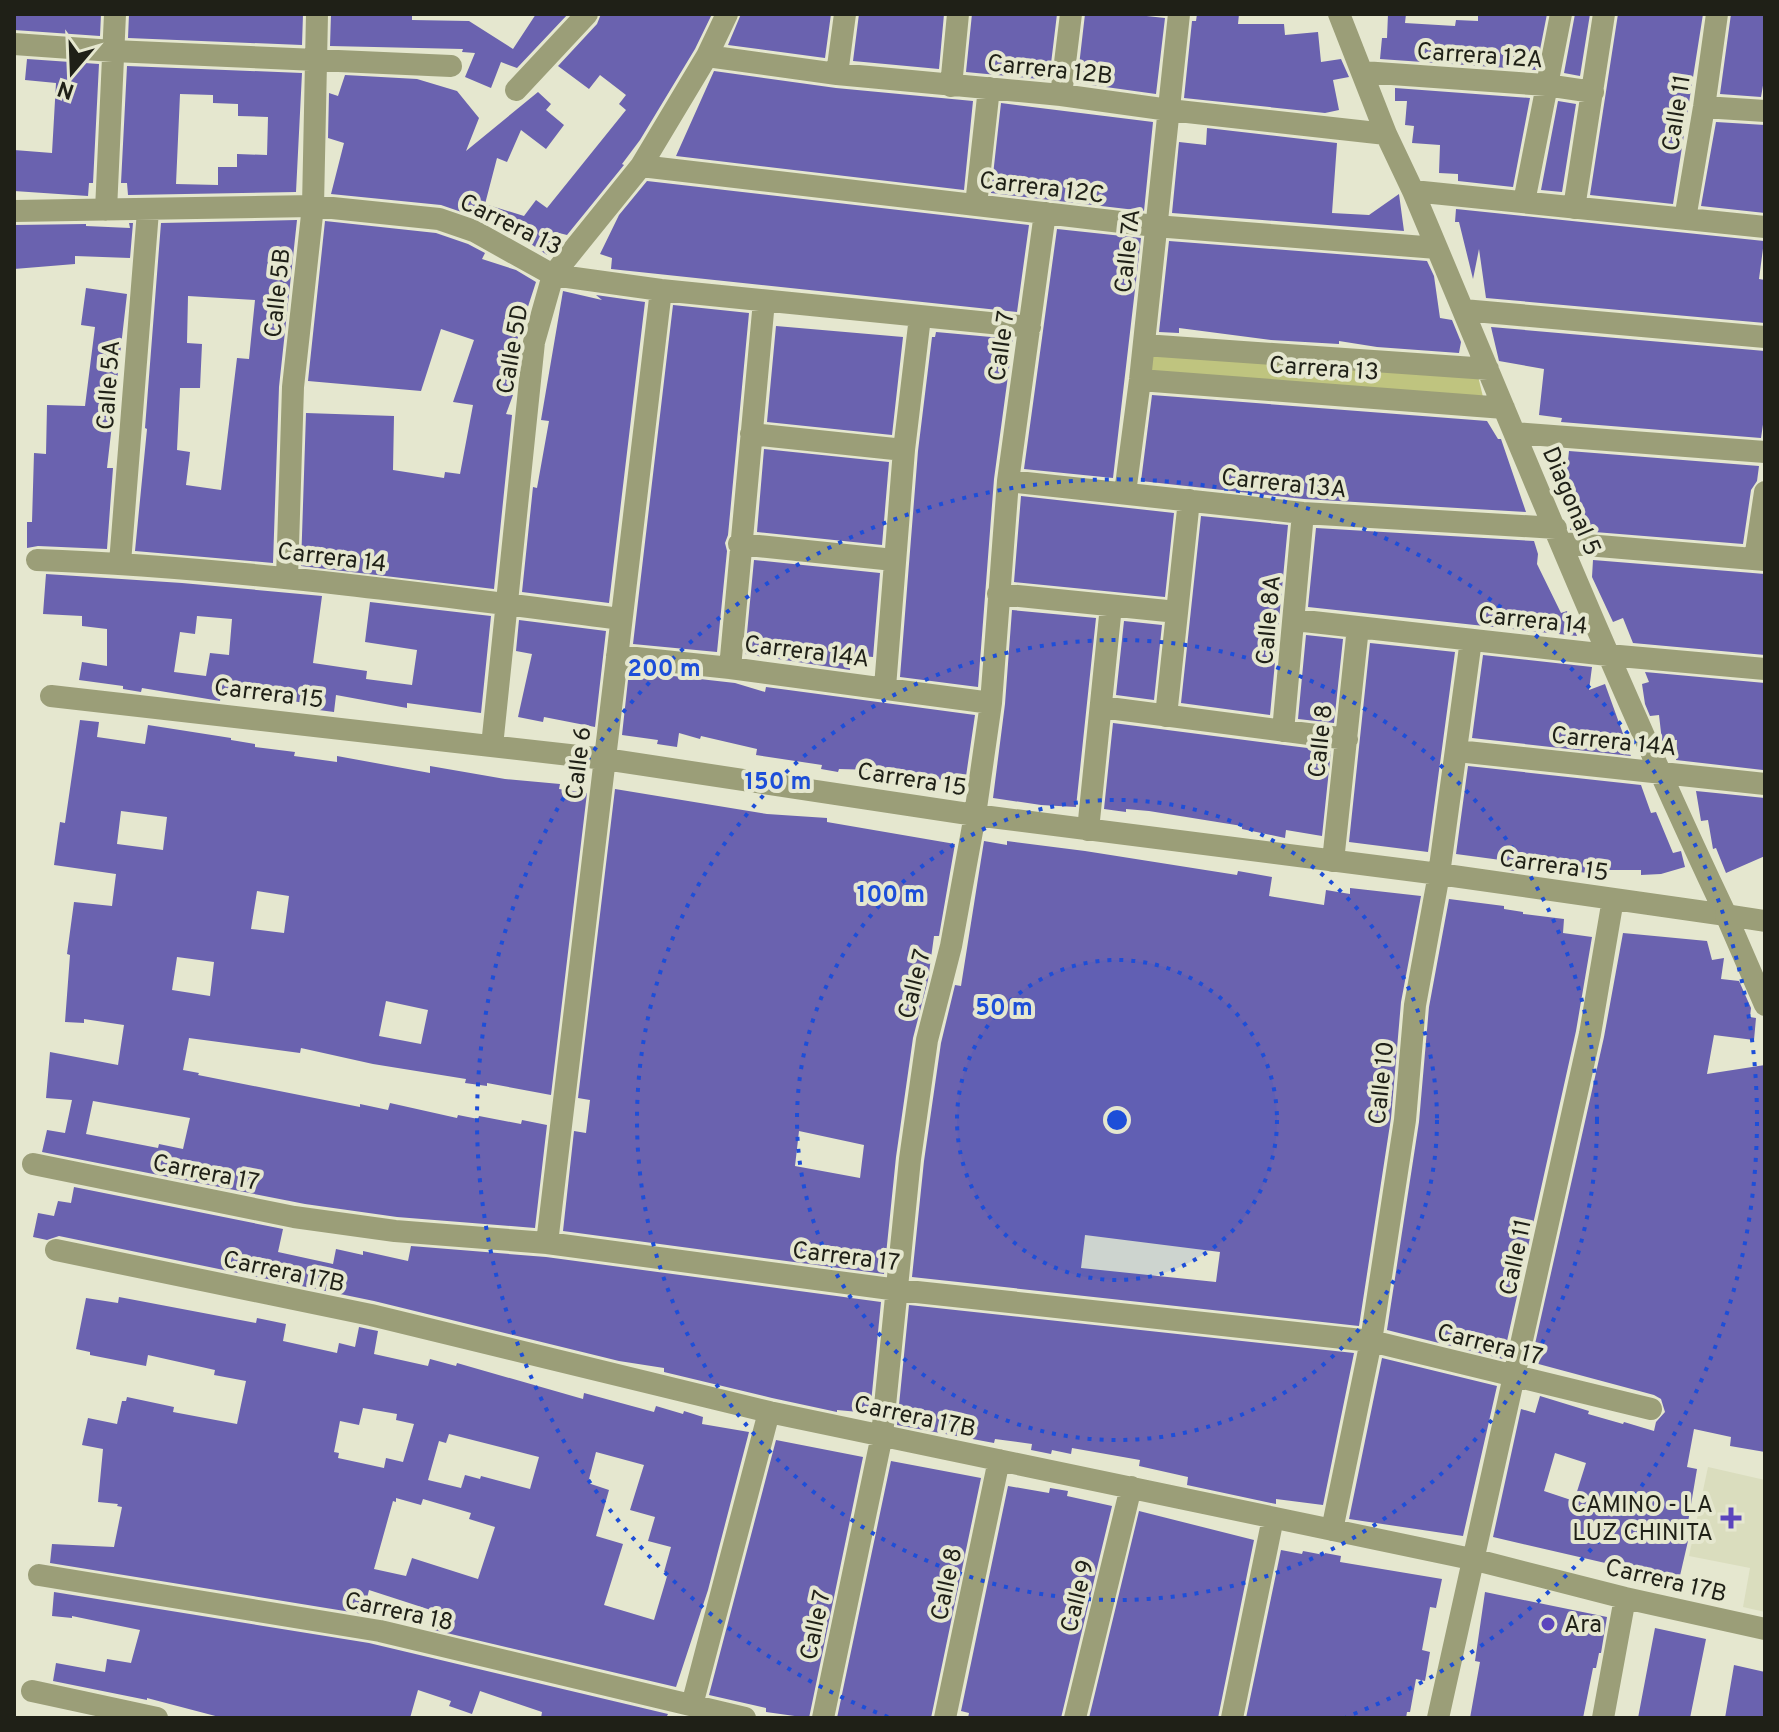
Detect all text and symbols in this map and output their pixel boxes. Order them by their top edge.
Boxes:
north arrow [32,32,112,112]
street label: Carrera 12A [1416,38,1544,76]
street label: Carrera 12B [986,49,1114,92]
text: N [54,73,78,104]
street label: Calle 11 [1657,73,1699,154]
street label: Carrera 12C [977,166,1106,212]
street label: Carrera 13 [454,188,566,263]
street label: Calle 7A [1110,208,1148,295]
street label: Calle 5B [259,247,299,339]
street label: Calle 5D [491,302,537,397]
street label: Calle 7 [983,309,1023,383]
street label: Calle 5A [92,339,128,431]
street label: Carrera 13 [1268,351,1380,389]
street label: Diagonal 5 [1534,443,1606,561]
street label: Carrera 13A [1219,463,1348,507]
street label: Carrera 14 [275,537,388,581]
street label: Calle 8A [1251,574,1289,666]
street label: Carrera 14 [1476,601,1589,643]
street label: Carrera 14A [742,630,871,676]
text: 200 m [627,655,701,685]
street label: Carrera 15 [212,673,325,717]
street label: Calle 8 [1303,703,1341,780]
street label: Carrera 14A [1550,721,1678,764]
street label: Calle 6 [561,725,599,802]
street label: Carrera 15 [855,758,969,804]
text: 150 m [744,768,812,798]
street label: Carrera 15 [1497,844,1611,890]
text: 100 m [857,881,925,911]
street label: Calle 7 [893,946,939,1022]
text: 50 m [975,994,1033,1024]
street label: Calle 10 [1364,1040,1402,1126]
centre of rings [1103,1106,1131,1134]
street label: Carrera 17 [150,1149,262,1199]
street label: Calle 11 [1494,1217,1540,1298]
street label: Carrera 17 [790,1237,901,1279]
street label: Carrera 17B [220,1245,347,1300]
street label: Carrera 17 [1433,1318,1546,1374]
street label: Carrera 17B [851,1390,978,1445]
place label: CAMINO - LA LUZ CHINITA [1571,1491,1713,1549]
marker: CAMINO - LA LUZ CHINITA [1720,1507,1742,1529]
street label: Calle 8 [926,1545,970,1624]
street label: Carrera 17B [1602,1553,1729,1610]
street label: Calle 9 [1055,1557,1102,1636]
street label: Carrera 18 [342,1587,456,1639]
street label: Calle 7 [795,1588,839,1663]
place label: Ara [1564,1611,1602,1641]
marker: Ara [1539,1615,1557,1633]

